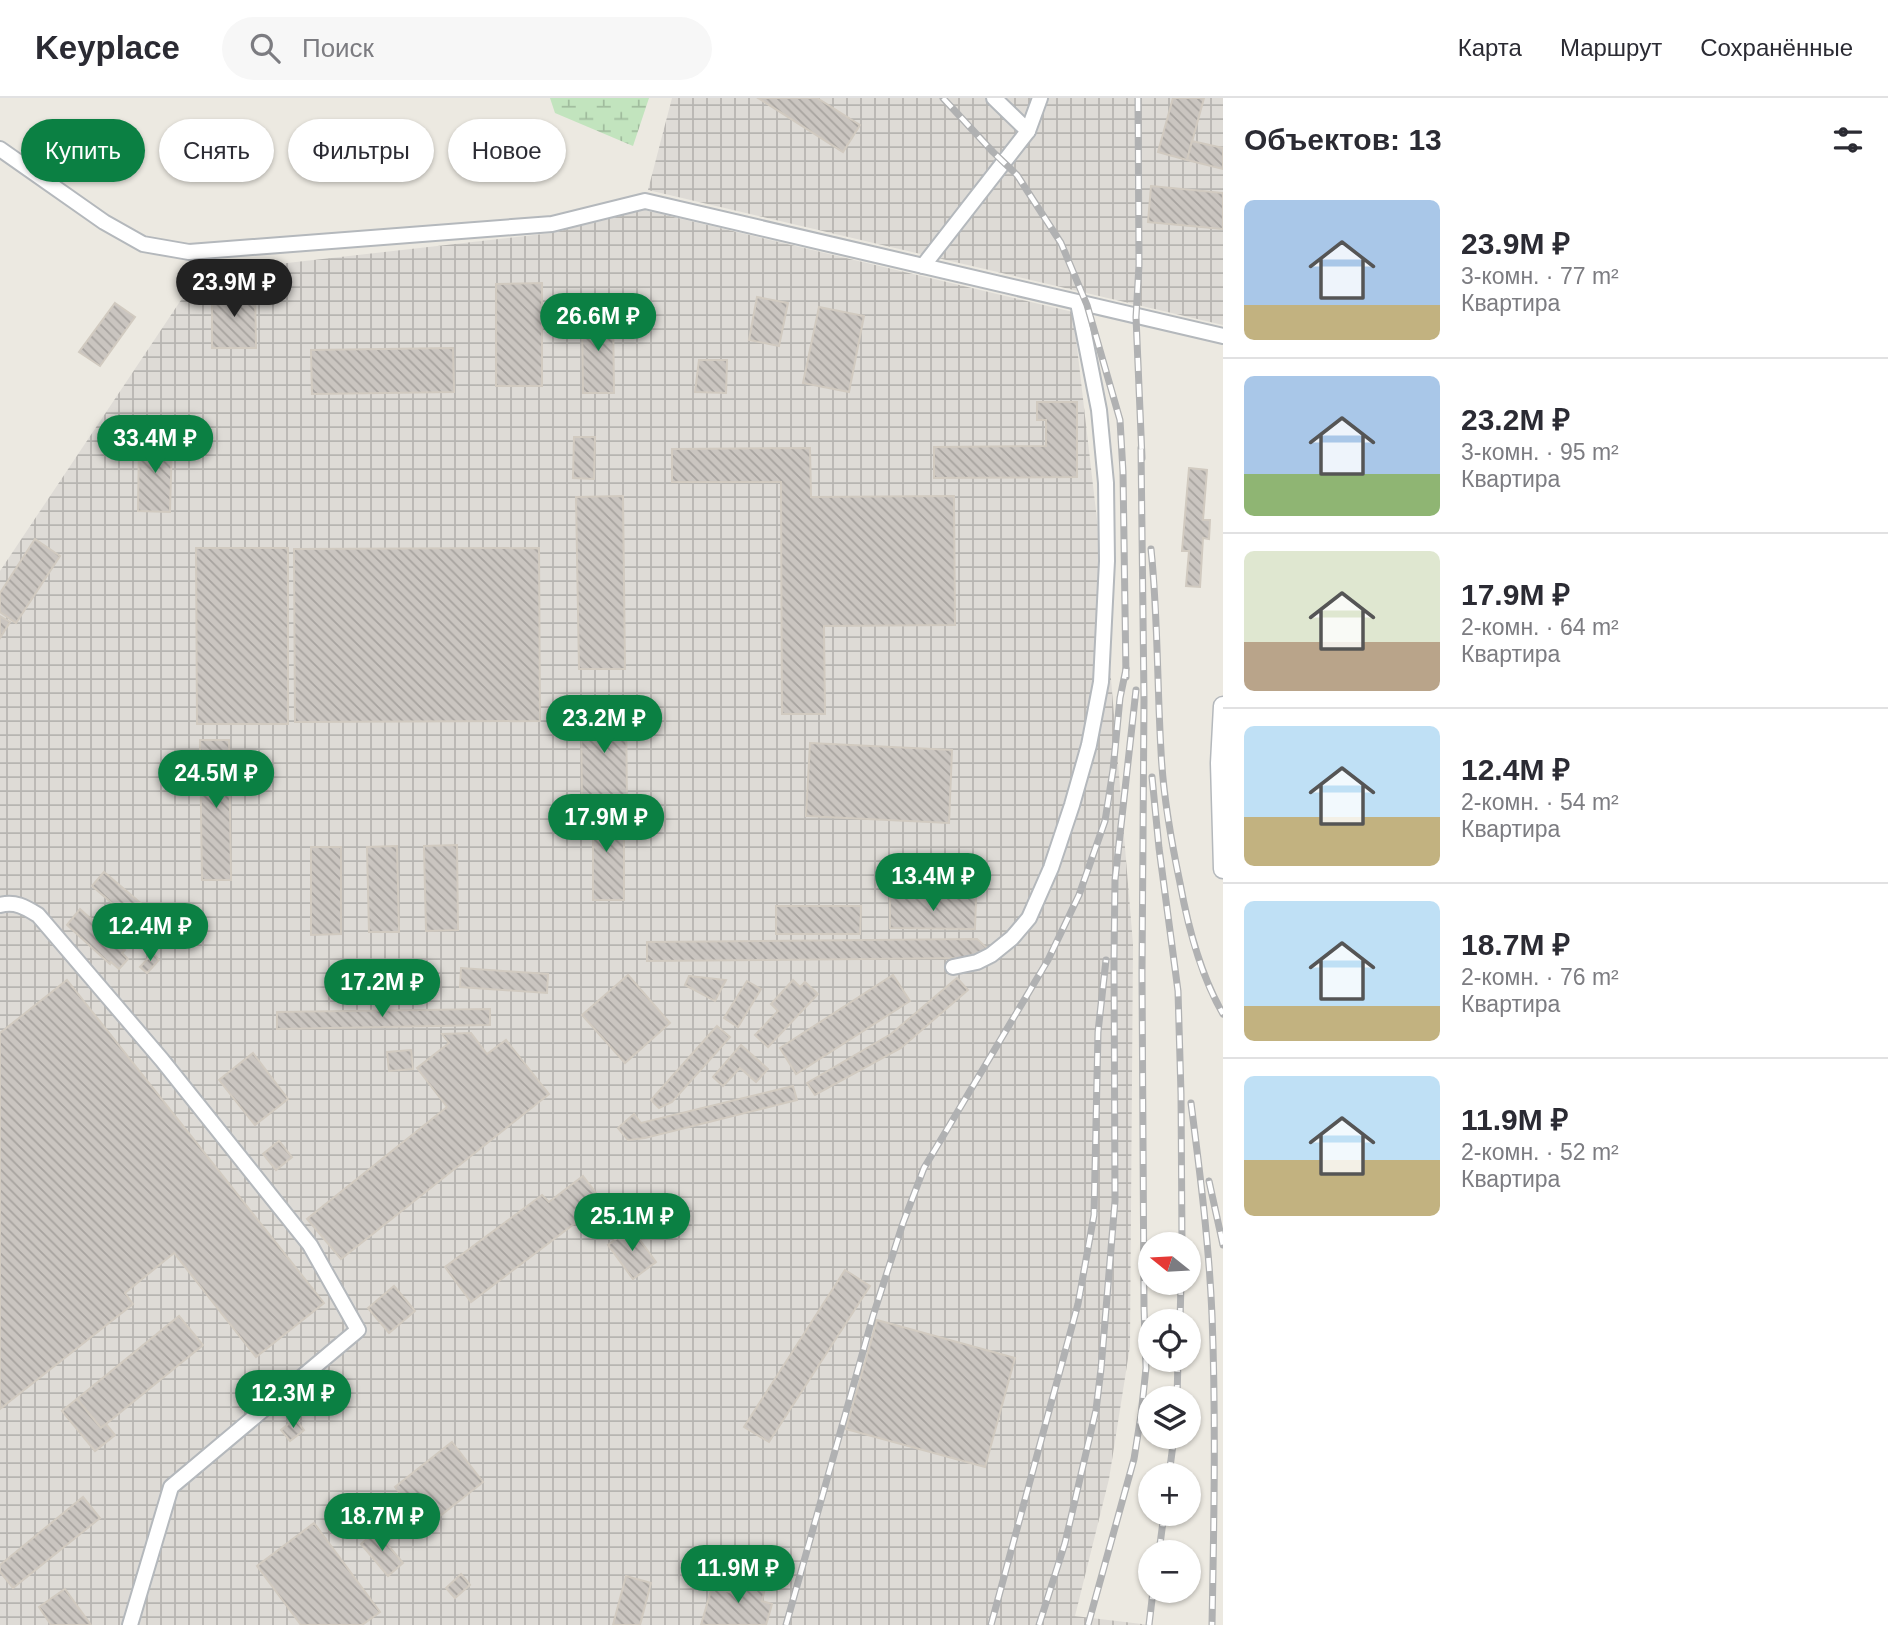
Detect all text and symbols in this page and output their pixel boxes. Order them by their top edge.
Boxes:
search box [222,17,712,80]
text: Keyplace [35,29,180,66]
icon: search [246,29,284,67]
text: Поиск [302,33,374,63]
text: Карта [1458,34,1522,61]
text: Маршрут [1560,34,1662,61]
text: Сохранённые [1700,34,1853,61]
chip: Купить [21,119,145,182]
chip: Снять [159,119,274,182]
chip: Фильтры [288,119,434,182]
chip: Новое [448,119,566,182]
icon: filters [1829,121,1867,159]
text: Объектов: 13 [1244,123,1442,156]
text: 23.9M ₽ [1461,227,1570,260]
icon: home [1300,228,1384,312]
pin: 23.9M ₽ [169,260,299,319]
text: 3-комн. · 77 m² [1461,263,1619,289]
text: 23.9M ₽ [192,269,276,295]
text: Квартира [1461,290,1560,316]
pin: 26.6M ₽ [533,294,663,353]
text: 26.6M ₽ [556,303,640,329]
text: 23.2M ₽ [1461,403,1570,436]
icon: home [1300,404,1384,488]
pin: 33.4M ₽ [90,416,220,475]
text: 33.4M ₽ [113,425,197,451]
text: 3-комн. · 95 m² [1461,439,1619,465]
text: Квартира [1461,466,1560,492]
text: 17.9M ₽ [1461,578,1570,611]
icon: home [1300,579,1384,663]
text: 2-комн. · 64 m² [1461,614,1619,640]
text: Квартира [1461,641,1560,667]
pin: 23.2M ₽ [539,696,669,755]
text: 23.2M ₽ [562,705,646,731]
pin: 24.5M ₽ [151,750,281,810]
text: 12.4M ₽ [1461,753,1570,786]
icon: home [1300,754,1384,838]
text: 24.5M ₽ [174,760,258,786]
text: 2-комн. · 54 m² [1461,789,1619,815]
pin: 17.9M ₽ [541,794,671,854]
text: 17.9M ₽ [564,804,648,830]
text: Квартира [1461,816,1560,842]
pin: 13.4M ₽ [868,854,998,913]
text: 13.4M ₽ [891,863,975,889]
pin: 12.4M ₽ [85,904,215,963]
text: 12.4M ₽ [108,913,192,939]
text: 18.7M ₽ [1461,928,1570,961]
icon: home [1300,929,1384,1013]
pin: 17.2M ₽ [317,960,447,1019]
text: 2-комн. · 76 m² [1461,964,1619,990]
text: 17.2M ₽ [340,969,424,995]
text: Квартира [1461,991,1560,1017]
text: 11.9M ₽ [1461,1103,1569,1136]
icon: home [1300,1104,1384,1188]
text: 2-комн. · 52 m² [1461,1139,1619,1165]
text: Квартира [1461,1166,1560,1192]
pin: 25.1M ₽ [567,1194,697,1253]
text: 25.1M ₽ [590,1203,674,1229]
north arrow [1138,1232,1200,1295]
map controls [1138,1232,1201,1603]
button: locate [1138,1309,1201,1372]
pin: 12.3M ₽ [228,1370,358,1430]
text: 12.3M ₽ [251,1380,335,1406]
button: layers [1138,1386,1201,1449]
button: + [1138,1463,1201,1526]
pin: 18.7M ₽ [317,1494,447,1553]
text: 18.7M ₽ [340,1503,424,1529]
button: − [1138,1540,1201,1603]
pin: 11.9M ₽ [673,1546,803,1605]
text: 11.9M ₽ [697,1555,779,1581]

